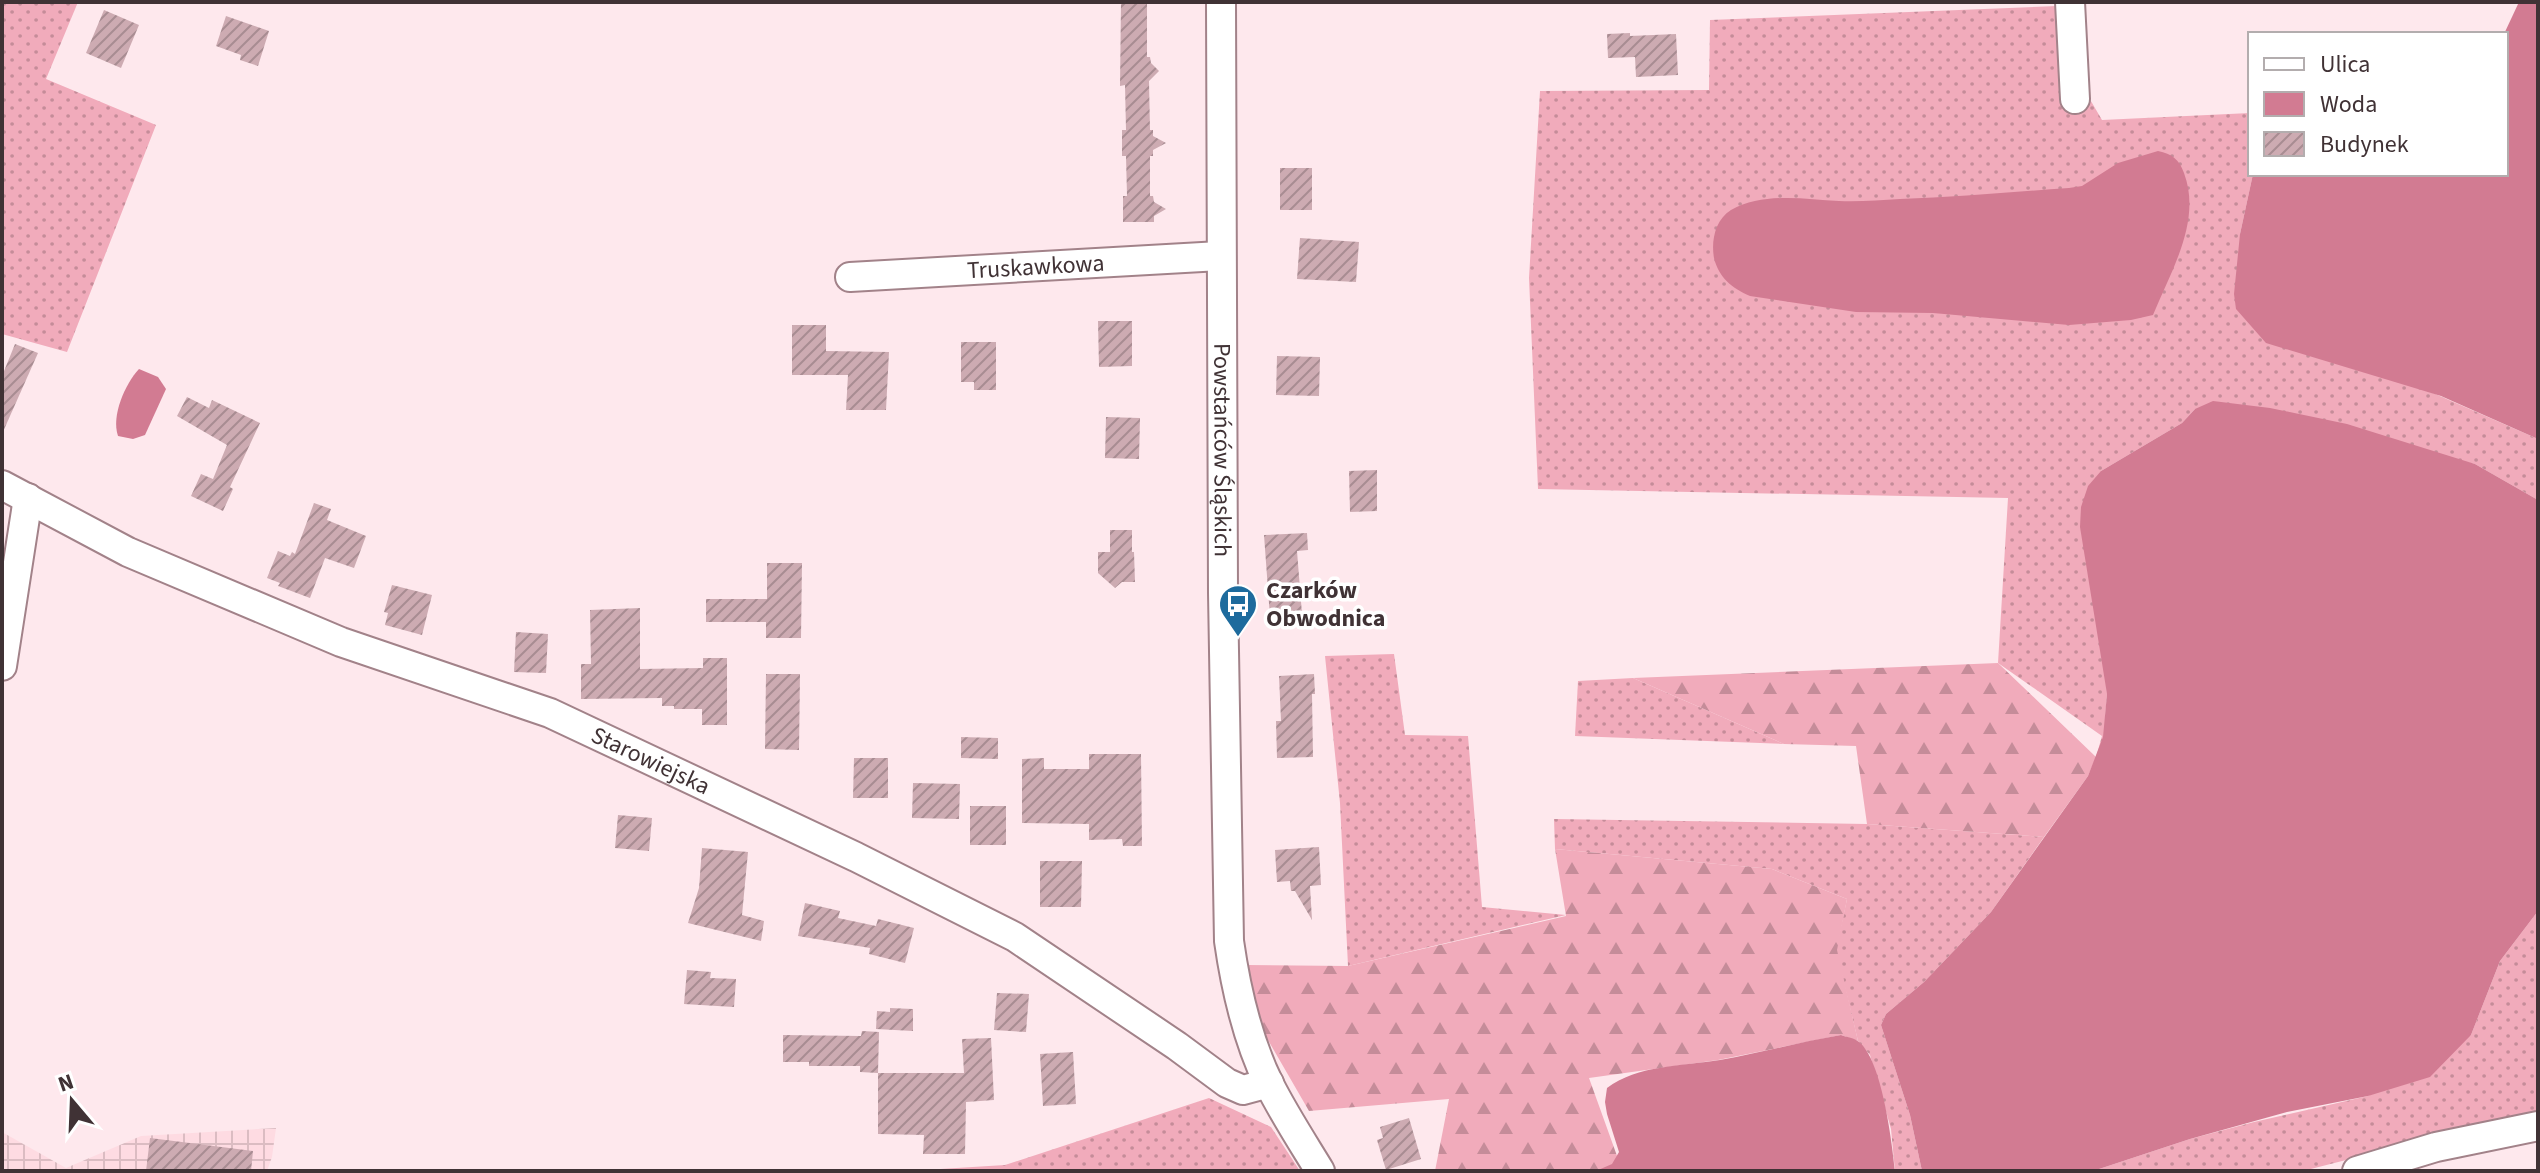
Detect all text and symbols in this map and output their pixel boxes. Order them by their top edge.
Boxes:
legend [2248,32,2508,176]
text: Ulica [2320,47,2370,82]
text: Woda [2320,87,2377,122]
text: Budynek [2320,127,2409,162]
street label: Truskawkowa [966,245,1105,288]
street label: Powstańców Śląskich [1205,343,1240,557]
place label: Czarków Obwodnica [1266,573,1385,636]
bus stop icon: Czarków Obwodnica [1217,583,1259,638]
street label: Starowiejska [585,717,716,803]
north arrow [32,1061,112,1141]
text: N [54,1066,78,1101]

